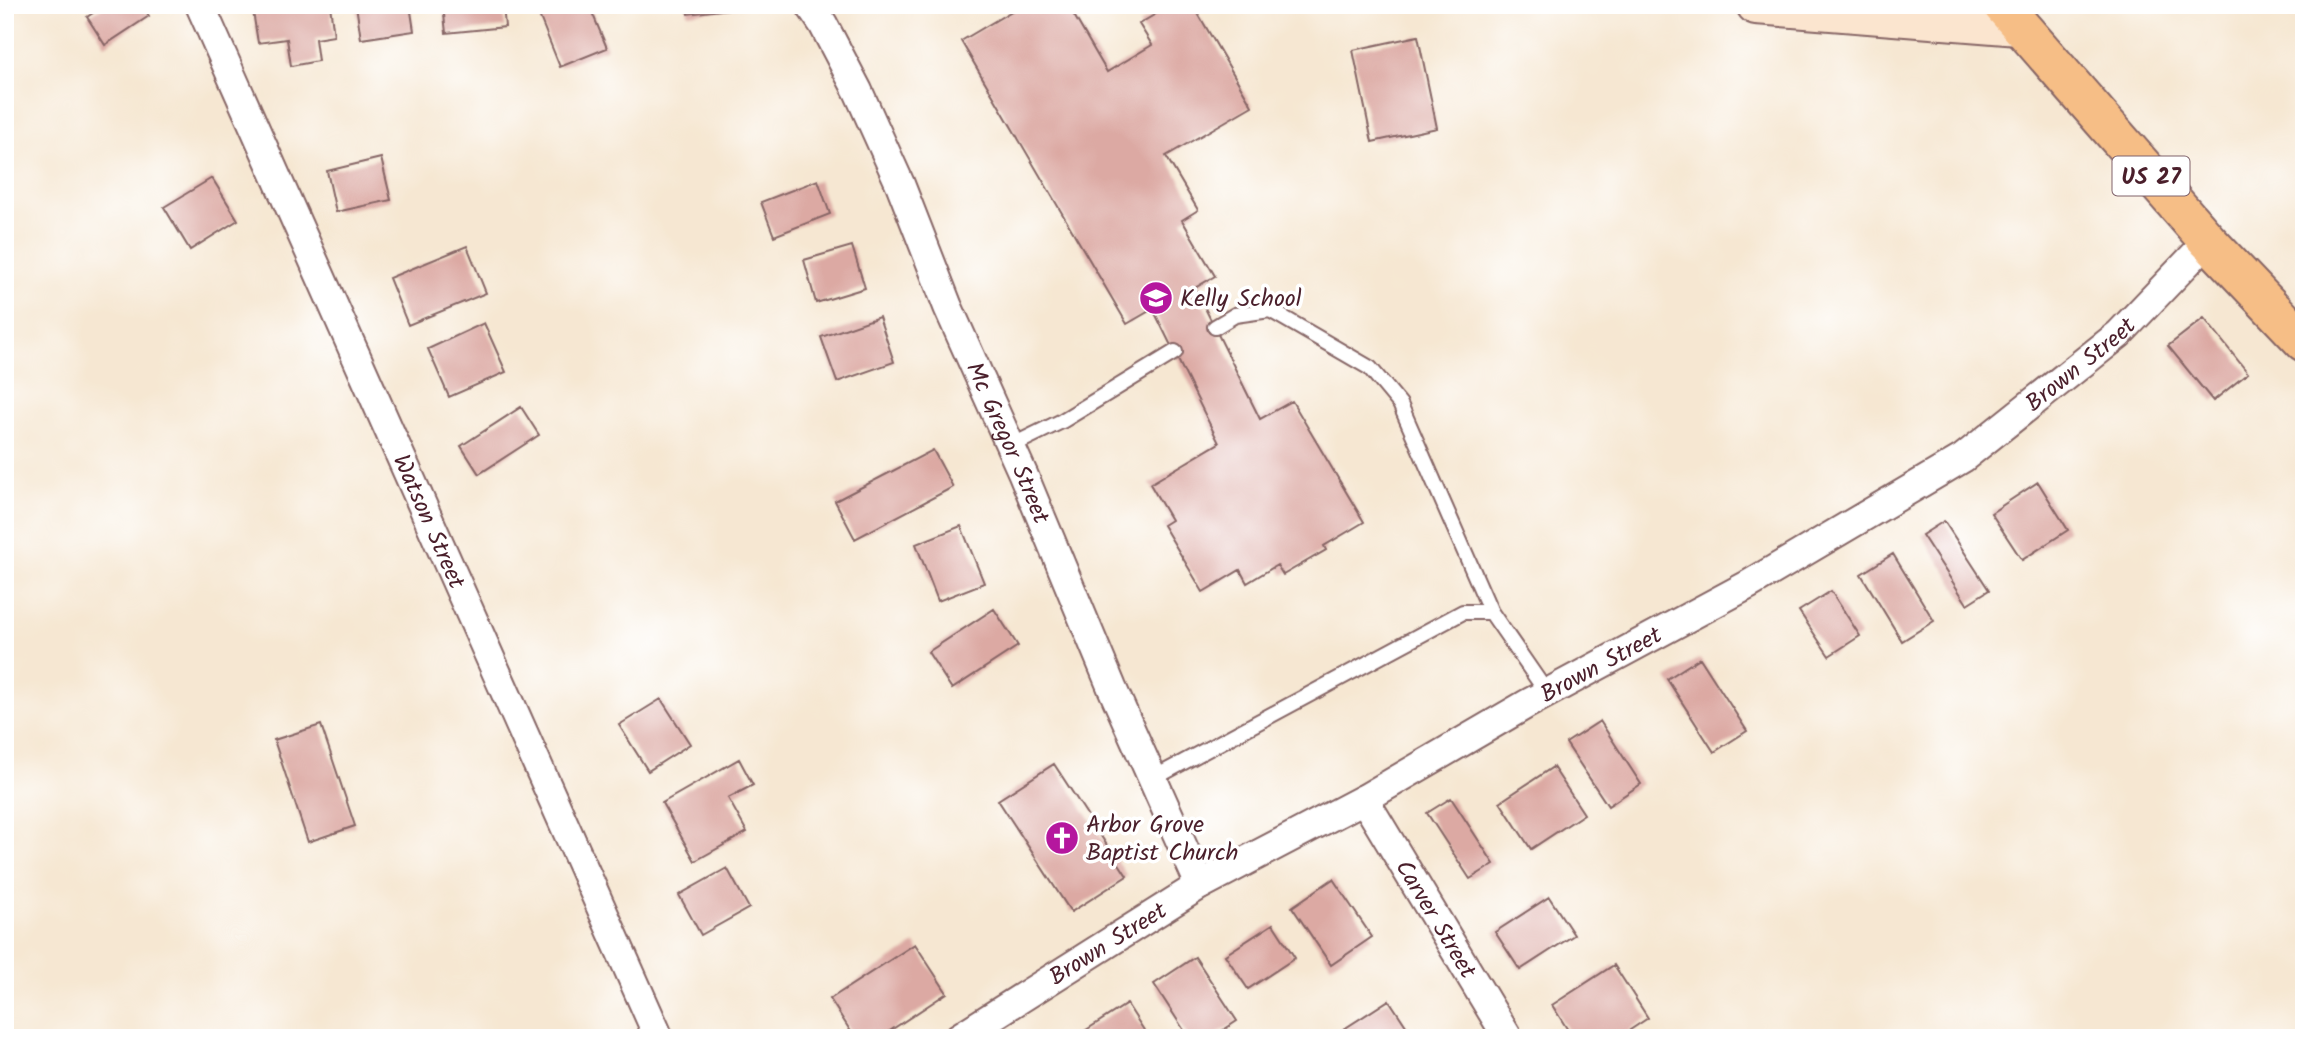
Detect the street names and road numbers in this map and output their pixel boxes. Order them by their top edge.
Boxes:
road number: US 27 [2112,156,2190,196]
street label: Brown Street [2017,308,2147,423]
street label: Mc Gregor Street [954,356,1060,531]
street label: Watson Street [381,448,475,596]
street label: Brown Street [1533,616,1670,714]
street label: Carver Street [1384,853,1486,987]
street label: Brown Street [1042,892,1176,997]

